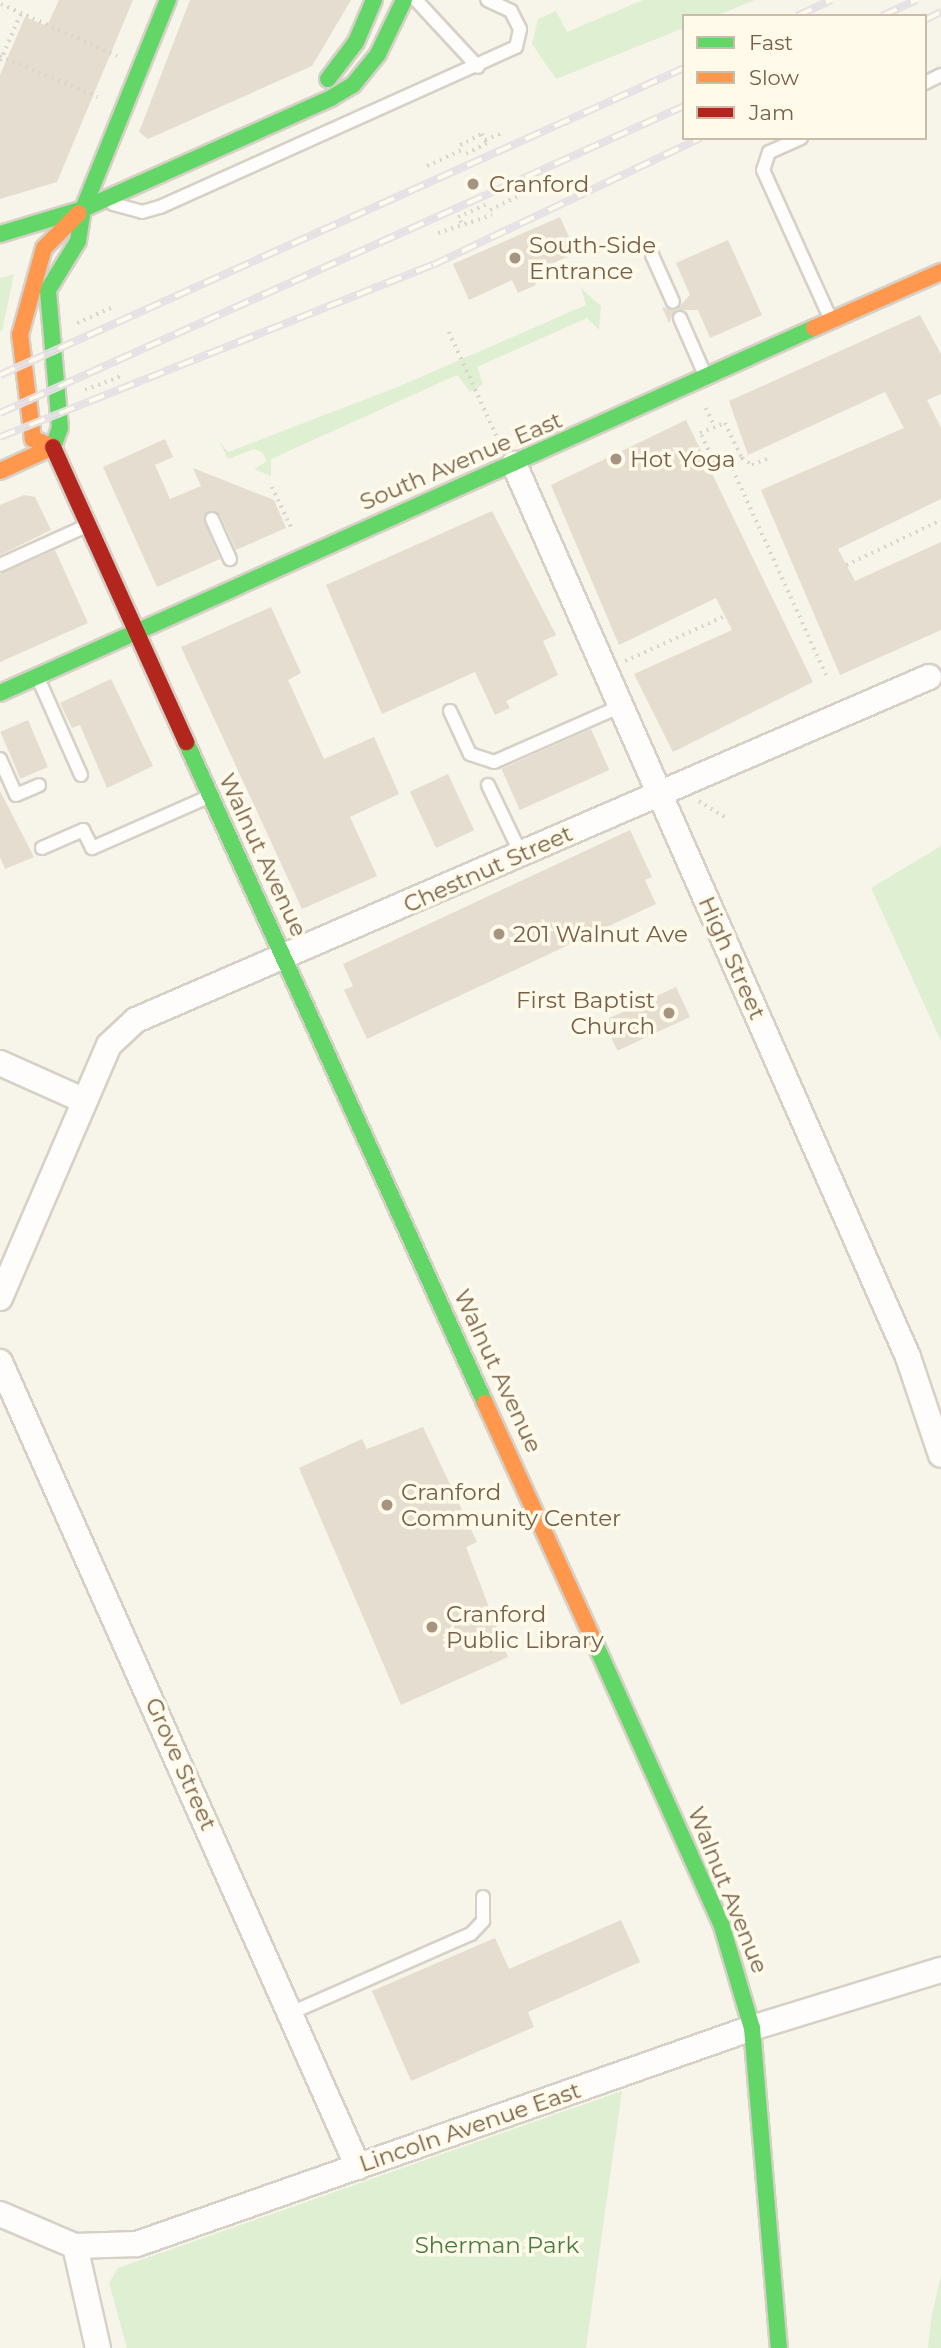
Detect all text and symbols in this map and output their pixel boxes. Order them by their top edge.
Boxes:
legend [682,14,927,140]
text: Fast [749,30,793,55]
text: Slow [749,65,799,90]
text: Jam [749,100,794,125]
place label: Cranford [489,170,589,198]
marker: Cranford [463,174,483,194]
place label: South-Side Entrance [529,231,656,285]
marker: South-Side Entrance [507,250,523,266]
street label: South Avenue East [356,406,566,516]
place label: Hot Yoga [630,445,735,473]
marker: Hot Yoga [608,451,624,467]
street label: Walnut Avenue [213,769,313,941]
street label: Chestnut Street [399,819,577,919]
street label: High Street [693,892,771,1024]
place label: 201 Walnut Ave [513,920,688,948]
marker: 201 Walnut Ave [491,926,507,942]
place label: First Baptist Church [516,986,655,1040]
marker: First Baptist Church [661,1005,677,1021]
street label: Walnut Avenue [448,1285,548,1457]
place label: Cranford Community Center [401,1478,621,1532]
marker: Cranford Community Center [379,1497,395,1513]
place label: Cranford Public Library [446,1600,604,1654]
marker: Cranford Public Library [424,1619,440,1635]
street label: Grove Street [139,1693,223,1835]
street label: Walnut Avenue [682,1803,774,1977]
street label: Lincoln Avenue East [356,2076,584,2178]
park label: Sherman Park [415,2231,579,2259]

